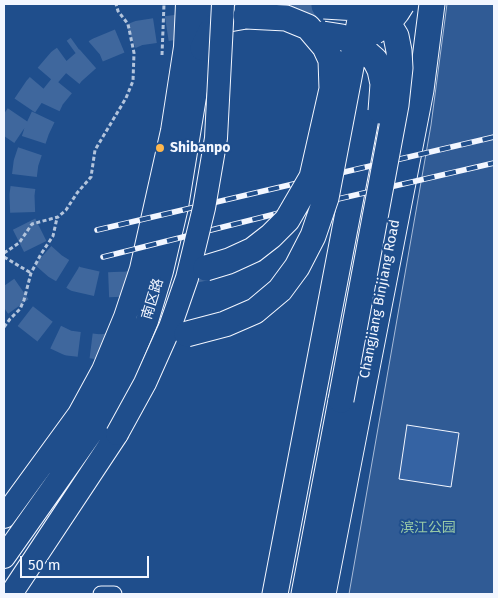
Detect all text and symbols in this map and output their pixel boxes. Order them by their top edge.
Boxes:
place label: Shibanpo [170,140,231,156]
marker: Shibanpo [154,142,166,154]
street label: Changjiang Binjiang Road [356,218,404,380]
street label: 南区路 [139,276,167,322]
park label: 滨江公园 [400,520,456,536]
scale bar [22,546,151,578]
text: 50 m [28,556,61,574]

